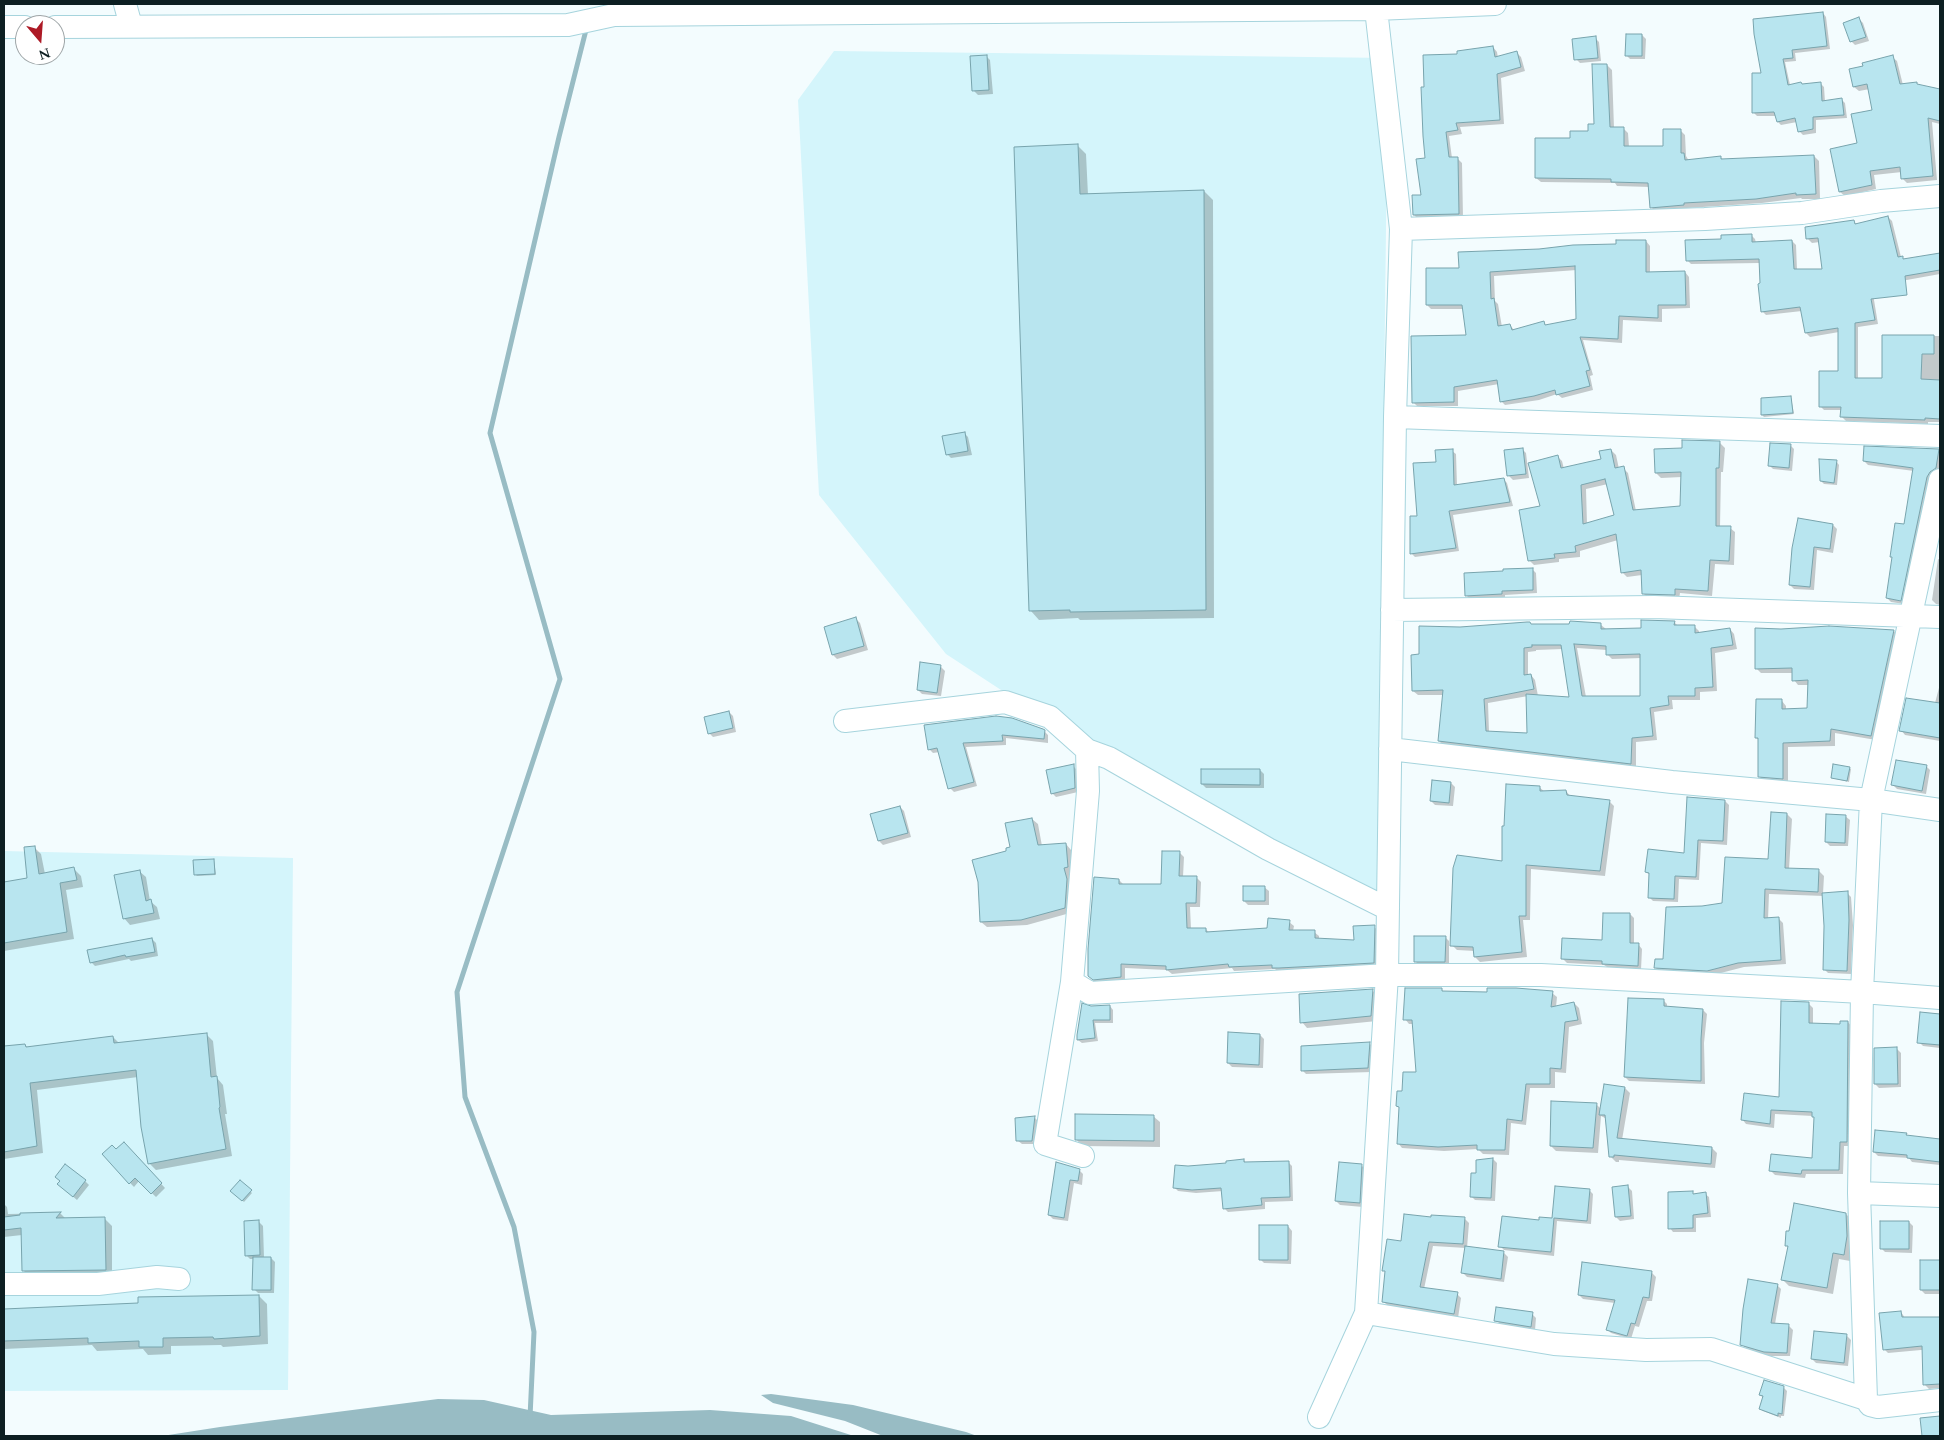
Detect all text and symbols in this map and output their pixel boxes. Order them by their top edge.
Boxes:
north arrow [15,15,65,65]
text: N [36,42,53,66]

